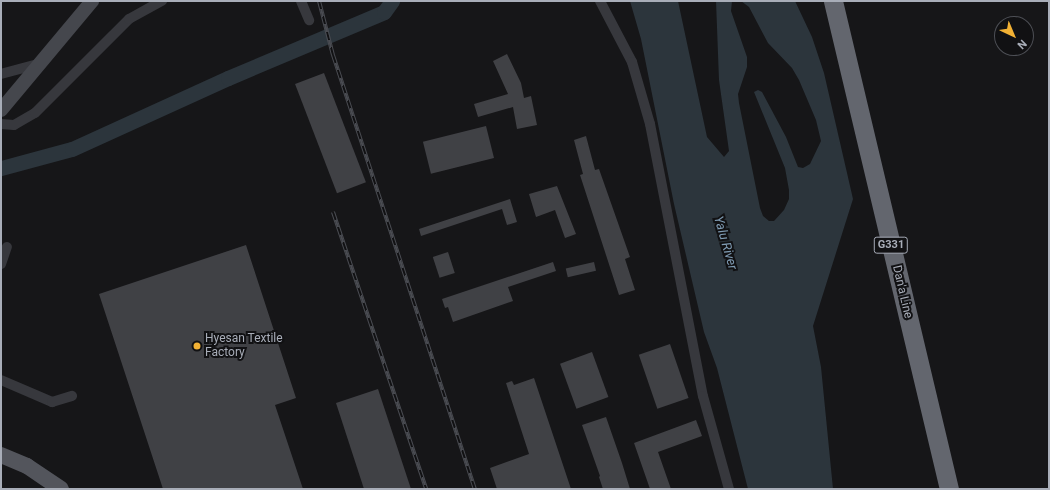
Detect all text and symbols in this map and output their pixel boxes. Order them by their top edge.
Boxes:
north arrow [994,16,1034,56]
text: N [1015,37,1029,52]
water label: Yalu River [710,214,740,272]
road number: G331 [873,236,909,254]
street label: Dan'a Line [889,264,915,320]
place label: Hyesan Textile Factory [205,332,283,360]
marker: Hyesan Textile Factory [192,341,202,351]

